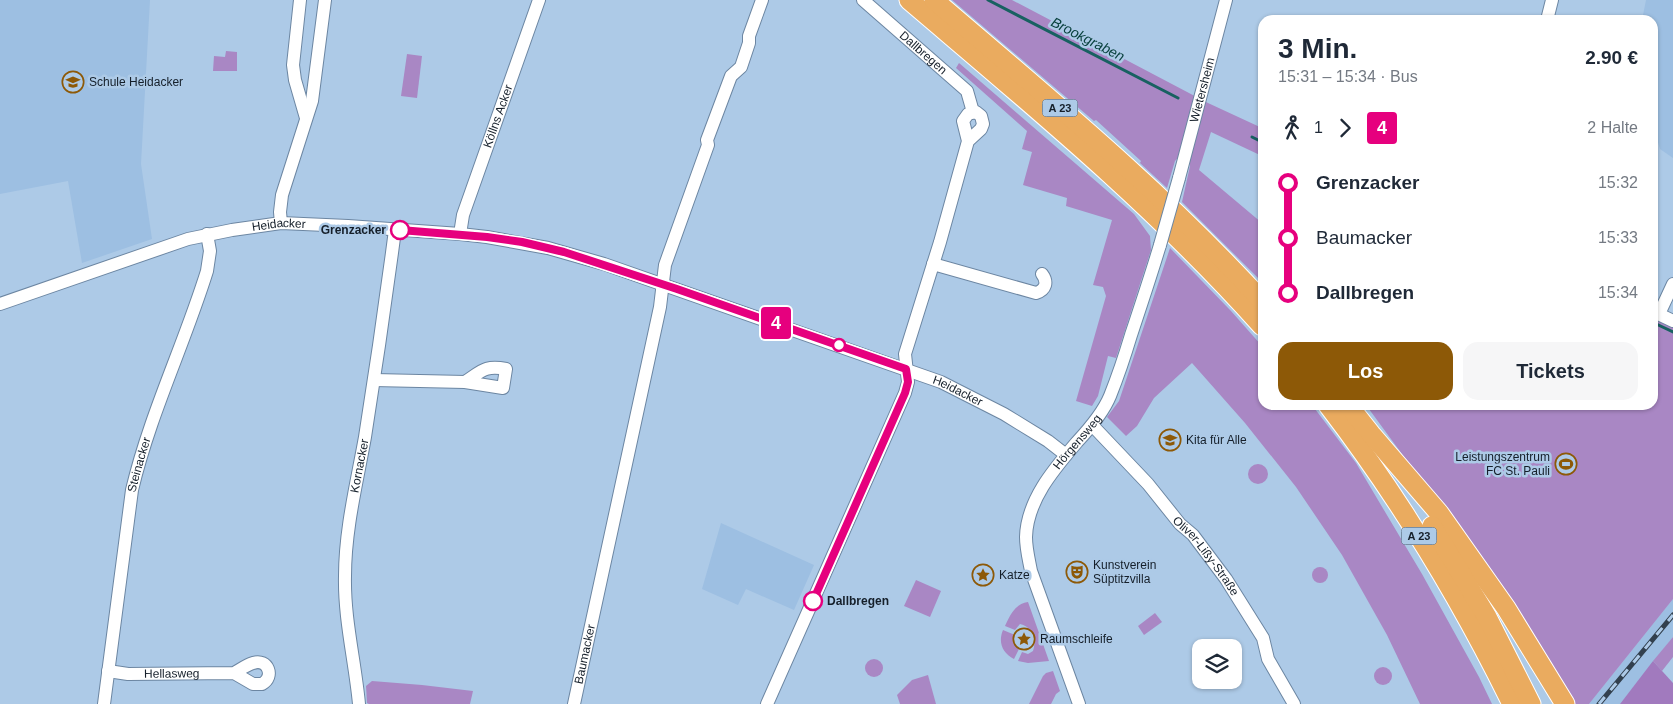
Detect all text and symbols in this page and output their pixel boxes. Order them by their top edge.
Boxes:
water label: Brookgraben [1049,14,1128,64]
street label: Dallbregen [897,28,950,77]
text: 3 Min. [1278,33,1357,64]
text: 2.90 € [1585,47,1638,68]
street label: Wietersheim [1187,56,1218,124]
text: 15:31 – 15:34 · Bus [1278,68,1418,85]
school or university icon: Schule Heidacker [61,70,85,94]
place label: Schule Heidacker [89,75,183,89]
street label: Köllns Acker [480,83,516,150]
road number: A 23 [1042,100,1078,116]
icon: walk [1278,114,1306,142]
icon: forward [1331,114,1359,142]
text: 4 [1377,118,1387,138]
text: 1 [1314,119,1323,136]
text: 2 Halte [1587,119,1638,136]
text: Grenzacker [1316,172,1420,193]
text: 15:32 [1598,174,1638,191]
street label: Heidacker [251,216,306,234]
marker: Grenzacker [390,220,410,240]
place label: Grenzacker [321,223,386,237]
text: Baumacker [1316,227,1412,248]
text: 15:33 [1598,229,1638,246]
text: Dallbregen [1316,282,1414,303]
text: 15:34 [1598,284,1638,301]
line badge: 4 [760,307,792,339]
text: 4 [771,313,781,333]
unlabelled marker [832,338,846,352]
button: Los [1278,342,1453,400]
button: Tickets [1463,342,1638,400]
street label: Heidacker [931,373,985,409]
street label: Hörgensweg [1050,412,1104,472]
school or university icon: Kita für Alle [1158,428,1182,452]
place label: Kita für Alle [1186,433,1247,447]
street label: Steinacker [125,435,154,494]
street label: Kornacker [347,438,372,494]
place label: Leistungszentrum FC St. Pauli [1455,450,1550,478]
sports icon: Leistungszentrum FC St. Pauli [1554,452,1578,476]
street label: Oliver-Lißy-Straße [1170,514,1242,599]
road number: A 23 [1402,528,1436,544]
place label: Kunstverein Süptitzvilla [1093,558,1156,586]
theatre icon: Kunstverein Süptitzvilla [1065,560,1089,584]
place icon: Katze [971,563,995,587]
place label: Katze [999,568,1030,582]
marker: Dallbregen [803,591,823,611]
place label: Dallbregen [827,594,889,608]
street label: Baumacker [572,623,598,685]
place icon: Raumschleife [1012,627,1036,651]
place label: Raumschleife [1040,632,1113,646]
map controls [1192,639,1242,689]
button: layers [1192,639,1242,689]
street label: Hellasweg [144,666,200,681]

